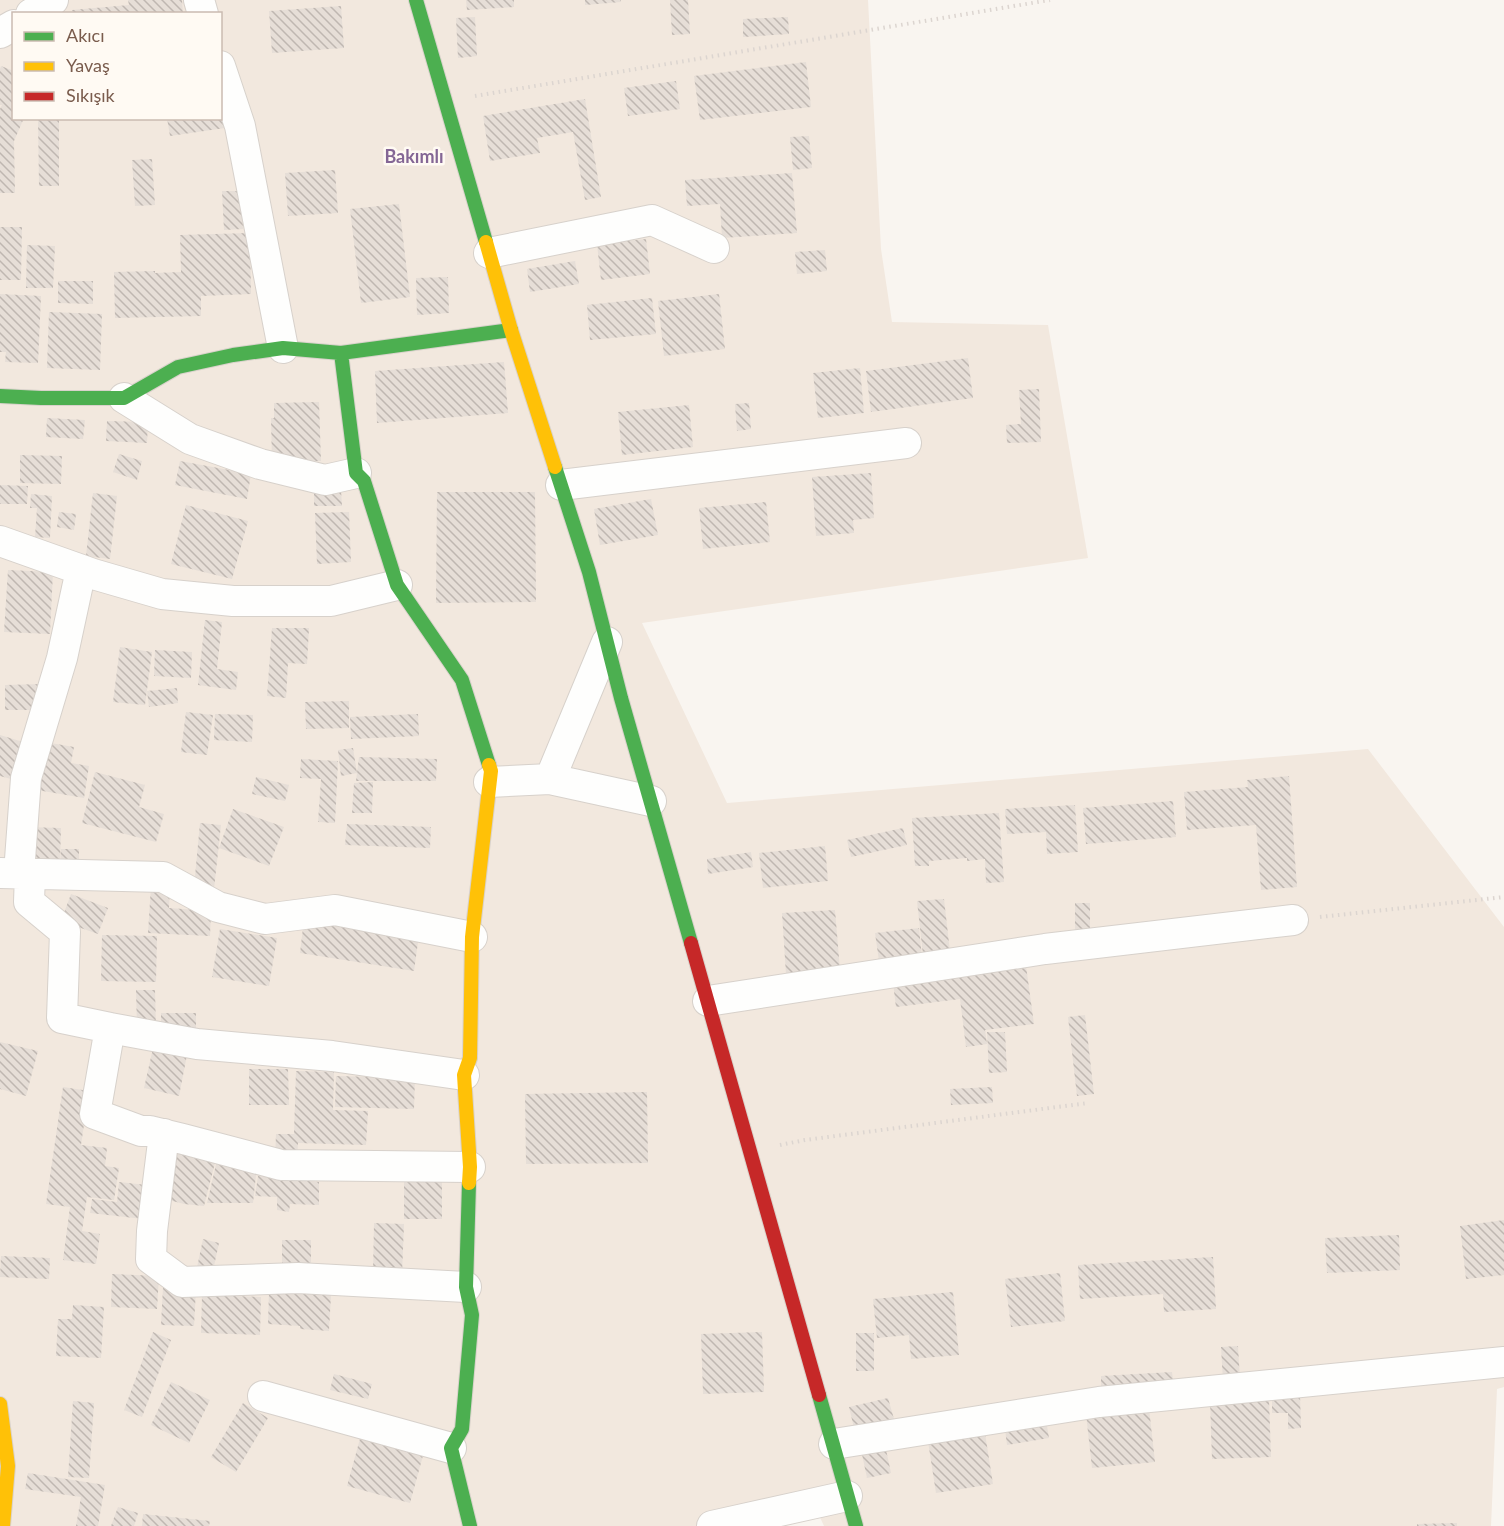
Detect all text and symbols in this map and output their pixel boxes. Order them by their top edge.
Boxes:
legend [12,12,222,120]
text: Akıcı [66,24,105,46]
text: Yavaş [66,54,110,76]
text: Sıkışık [66,84,116,106]
district label: Bakımlı [384,145,444,167]

